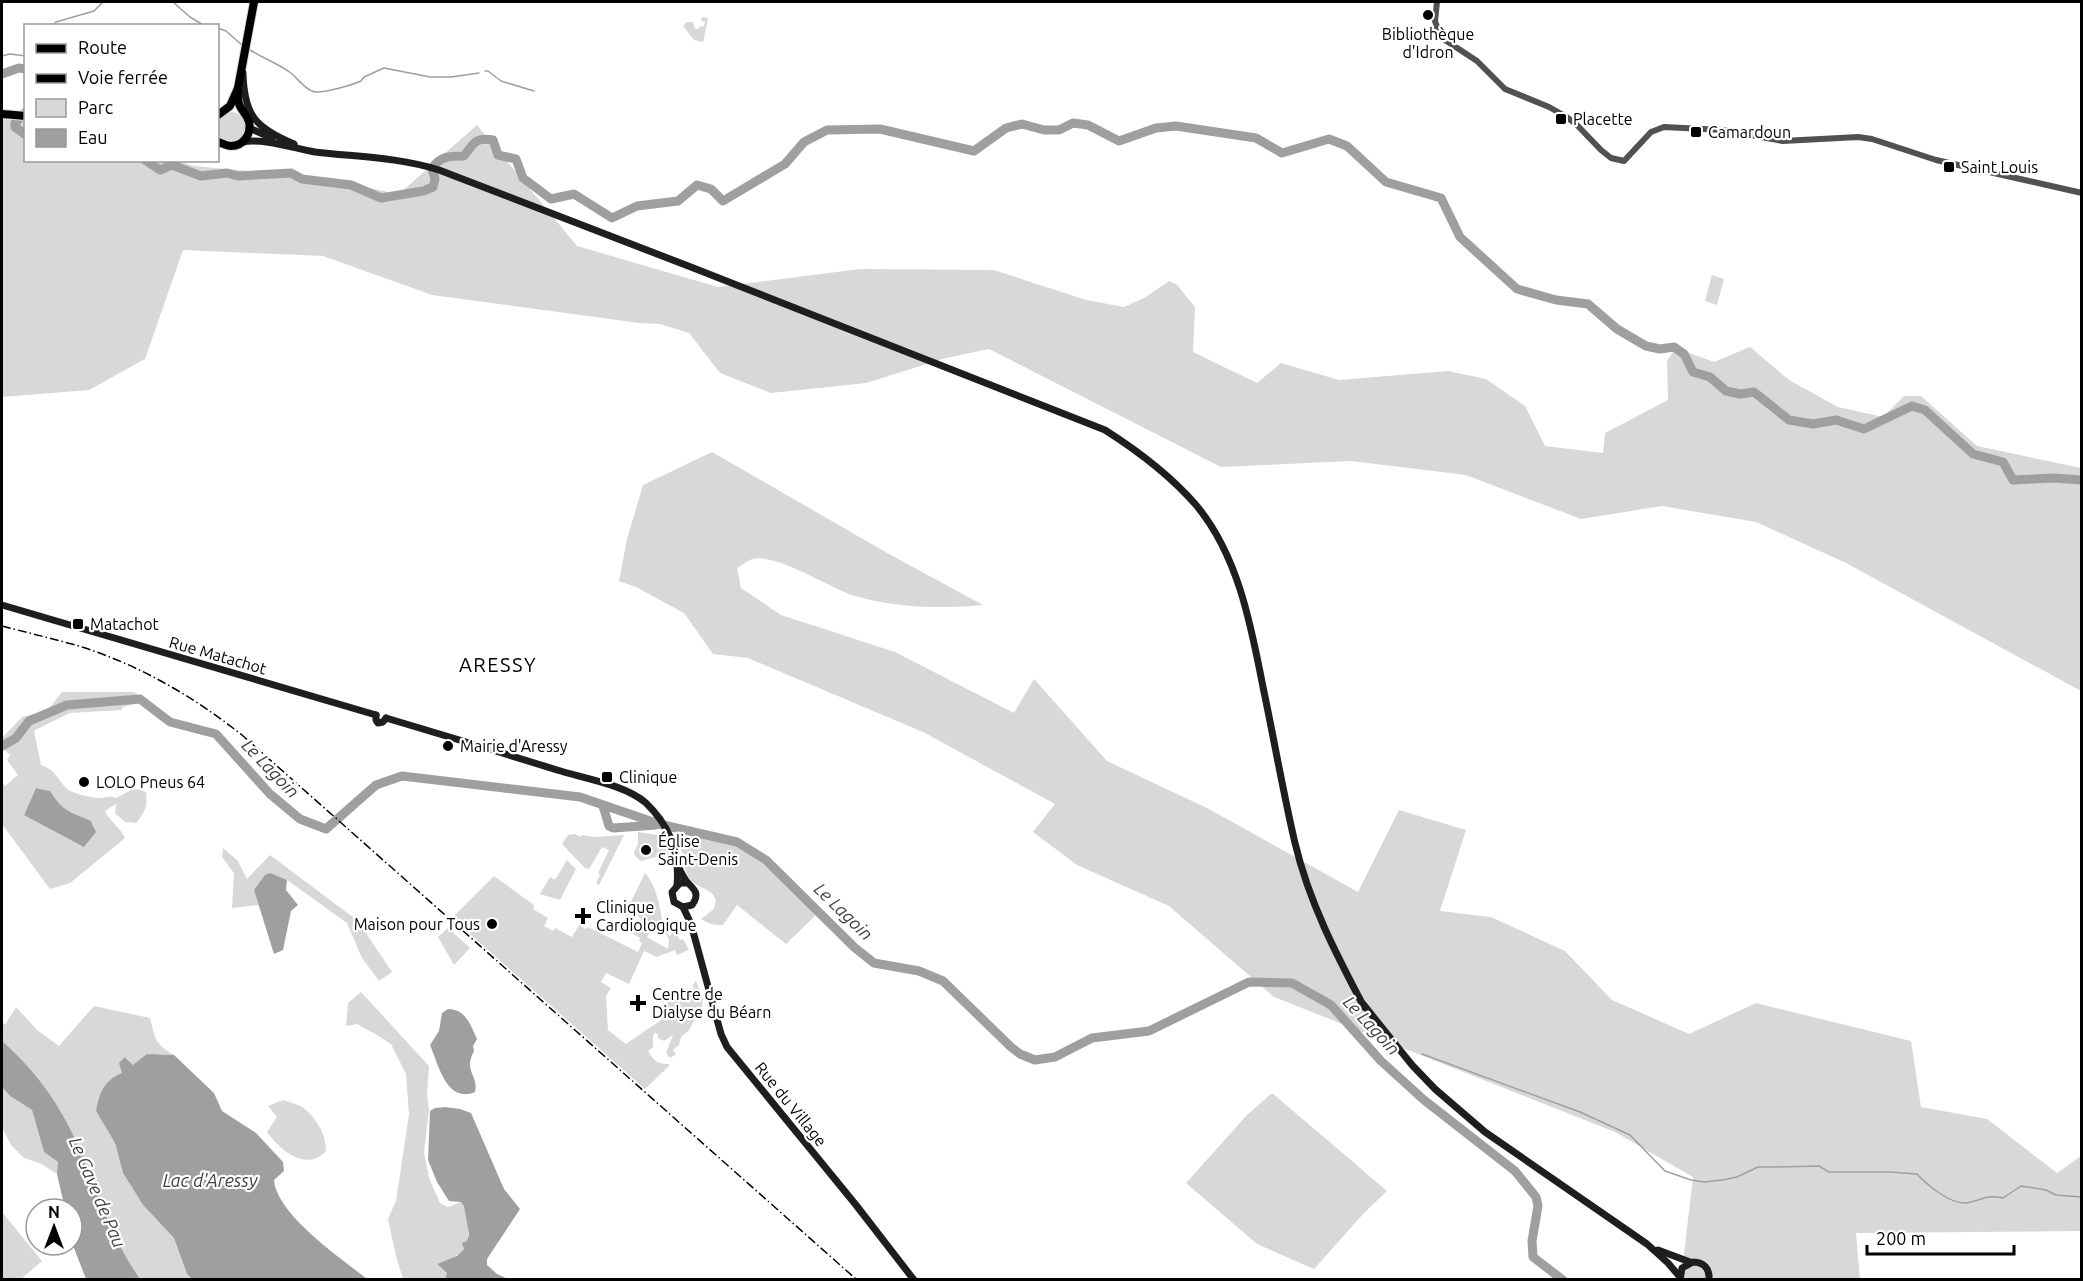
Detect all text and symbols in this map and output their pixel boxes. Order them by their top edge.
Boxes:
marker: Bibliothèque d'Idron [1421,8,1435,22]
legend [24,24,219,162]
place label: Bibliothèque d'Idron [1382,25,1474,61]
text: Route [78,37,127,57]
text: Voie ferrée [78,67,168,87]
text: Parc [78,97,113,117]
place label: Placette [1573,110,1633,128]
marker: Placette [1554,112,1568,126]
place label: Camardoun [1708,123,1791,141]
marker: Camardoun [1689,125,1703,139]
text: Eau [78,127,108,147]
place label: Saint Louis [1961,158,2038,176]
marker: Saint Louis [1942,160,1956,174]
place label: Matachot [90,615,160,633]
marker: Matachot [71,617,85,631]
street label: Rue Matachot [167,633,269,678]
district label: ARESSY [459,653,537,676]
water label: Le Lagoin [238,735,304,801]
place label: Mairie d'Aressy [460,737,568,755]
marker: Mairie d'Aressy [441,739,455,753]
place label: Clinique [619,768,677,786]
marker: Clinique [600,770,614,784]
place label: LOLO Pneus 64 [96,773,205,791]
marker: LOLO Pneus 64 [77,775,91,789]
place label: Église Saint-Denis [658,830,738,868]
marker: Église Saint-Denis [639,843,653,857]
water label: Le Lagoin [811,878,877,944]
place label: Clinique Cardiologique [596,898,697,934]
marker: Clinique Cardiologique [574,907,592,925]
place label: Maison pour Tous [354,915,480,933]
marker: Maison pour Tous [485,917,499,931]
place label: Centre de Dialyse du Béarn [652,985,771,1021]
water label: Le Lagoin [1340,991,1404,1059]
marker: Centre de Dialyse du Béarn [629,994,647,1012]
street label: Rue du Village [752,1058,830,1150]
water label: Le Gave de Pau [66,1134,130,1250]
water label: Lac d'Aressy [163,1170,258,1190]
north arrow [24,1197,84,1257]
text: N [48,1203,60,1221]
scale bar [1867,1218,2014,1256]
text: 200 m [1876,1228,1926,1248]

